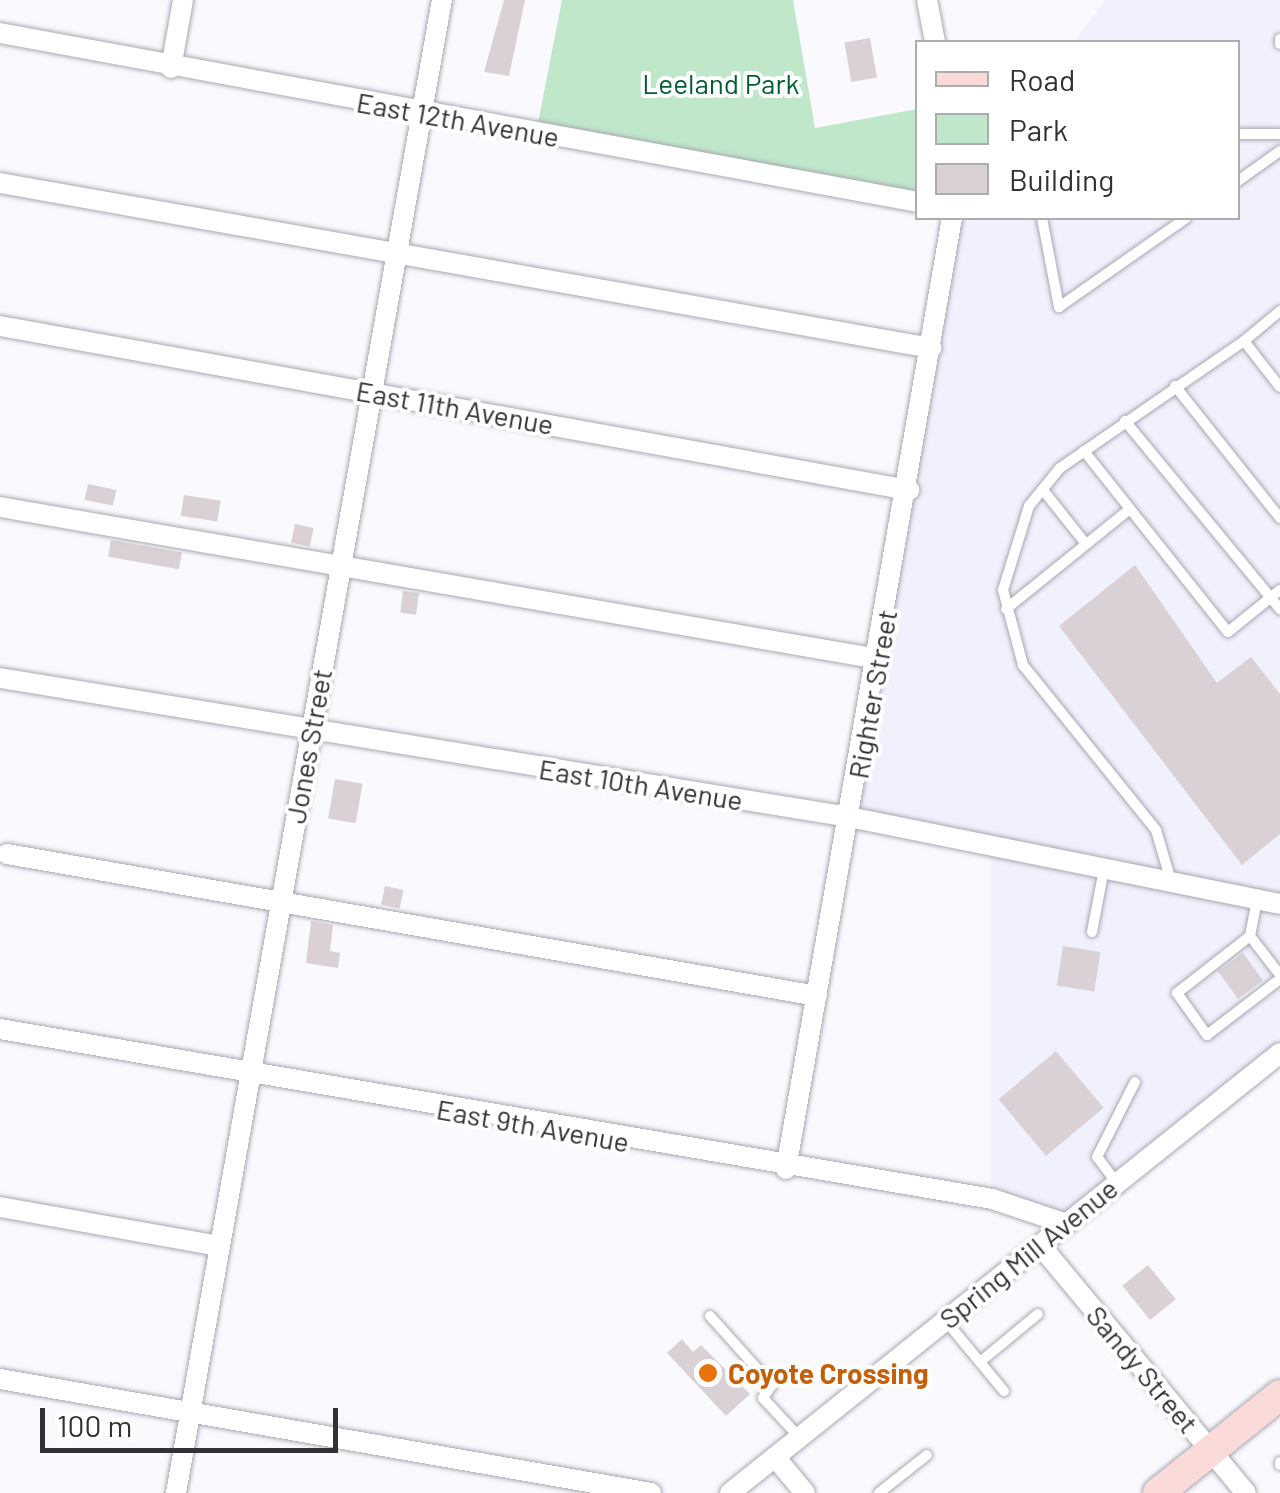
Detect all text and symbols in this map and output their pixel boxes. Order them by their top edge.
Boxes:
legend [915,40,1240,220]
text: Road [1009,61,1075,97]
park label: Leeland Park [642,66,800,100]
street label: East 12th Avenue [354,85,562,153]
text: Park [1009,111,1068,147]
text: Building [1009,161,1114,197]
street label: East 11th Avenue [354,373,556,441]
street label: Righter Street [841,607,903,781]
street label: Jones Street [278,666,338,826]
street label: East 10th Avenue [537,751,745,817]
street label: East 9th Avenue [434,1092,632,1158]
street label: Spring Mill Avenue [932,1171,1124,1335]
street label: Sandy Street [1080,1299,1206,1439]
place label: Coyote Crossing [728,1356,928,1390]
marker: Coyote Crossing [697,1362,719,1384]
scale bar [45,1388,342,1450]
text: 100 m [57,1407,132,1443]

